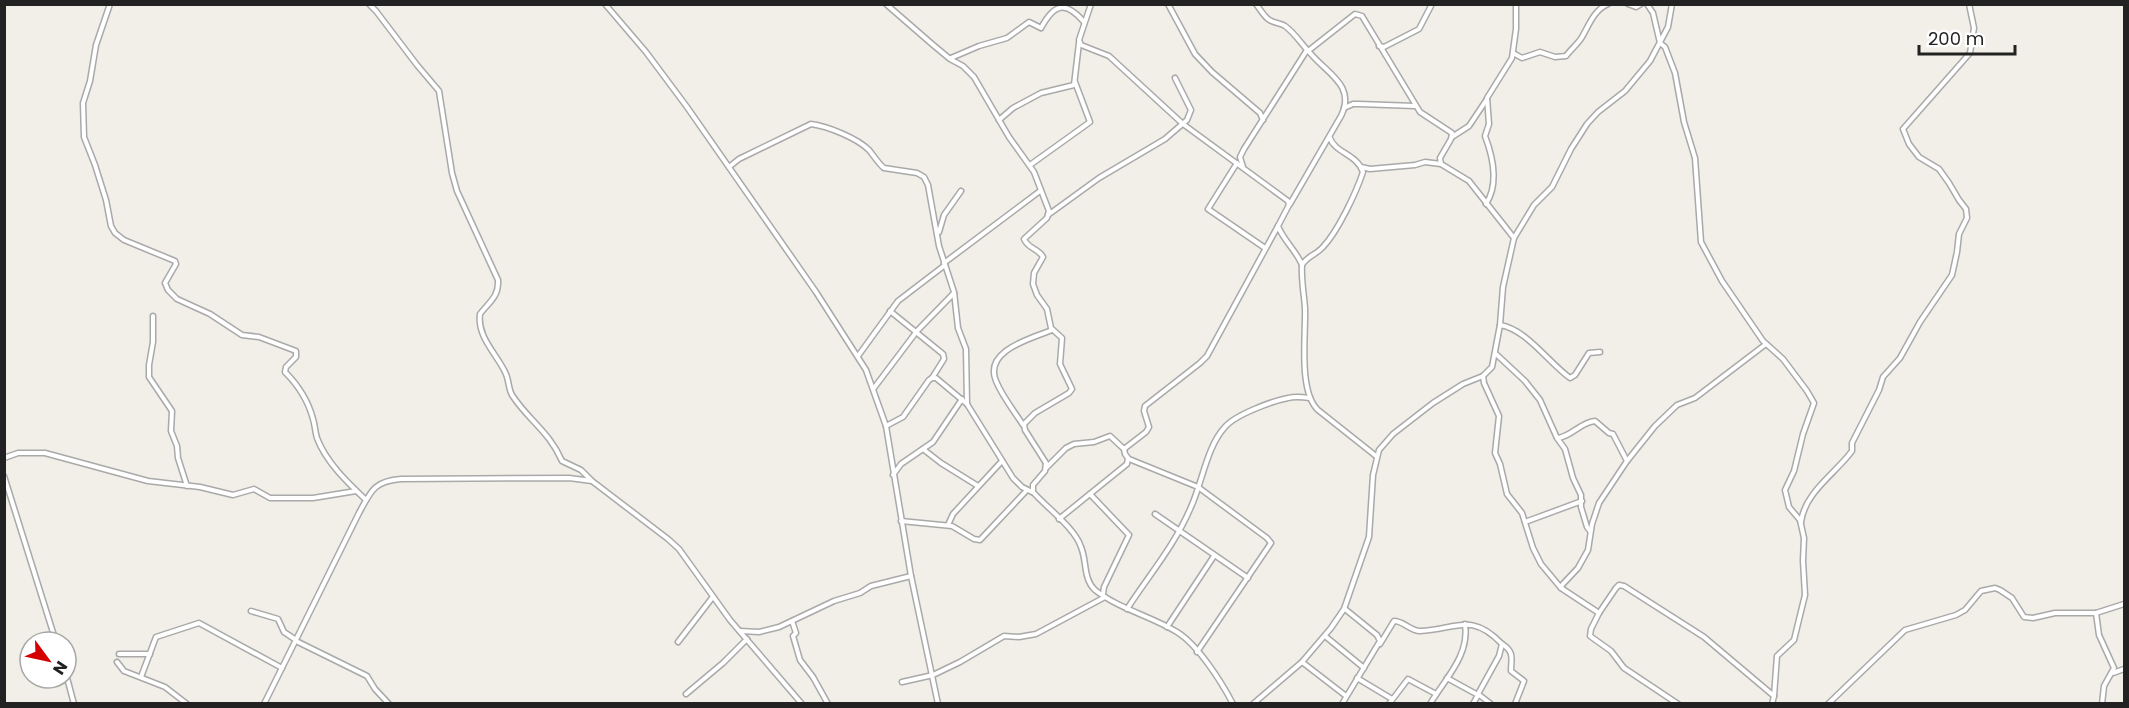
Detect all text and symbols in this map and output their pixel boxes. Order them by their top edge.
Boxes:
scale bar [1919,18,2015,56]
text: 200 m [1928,26,1984,51]
north arrow [18,630,78,690]
text: N [47,657,73,679]

